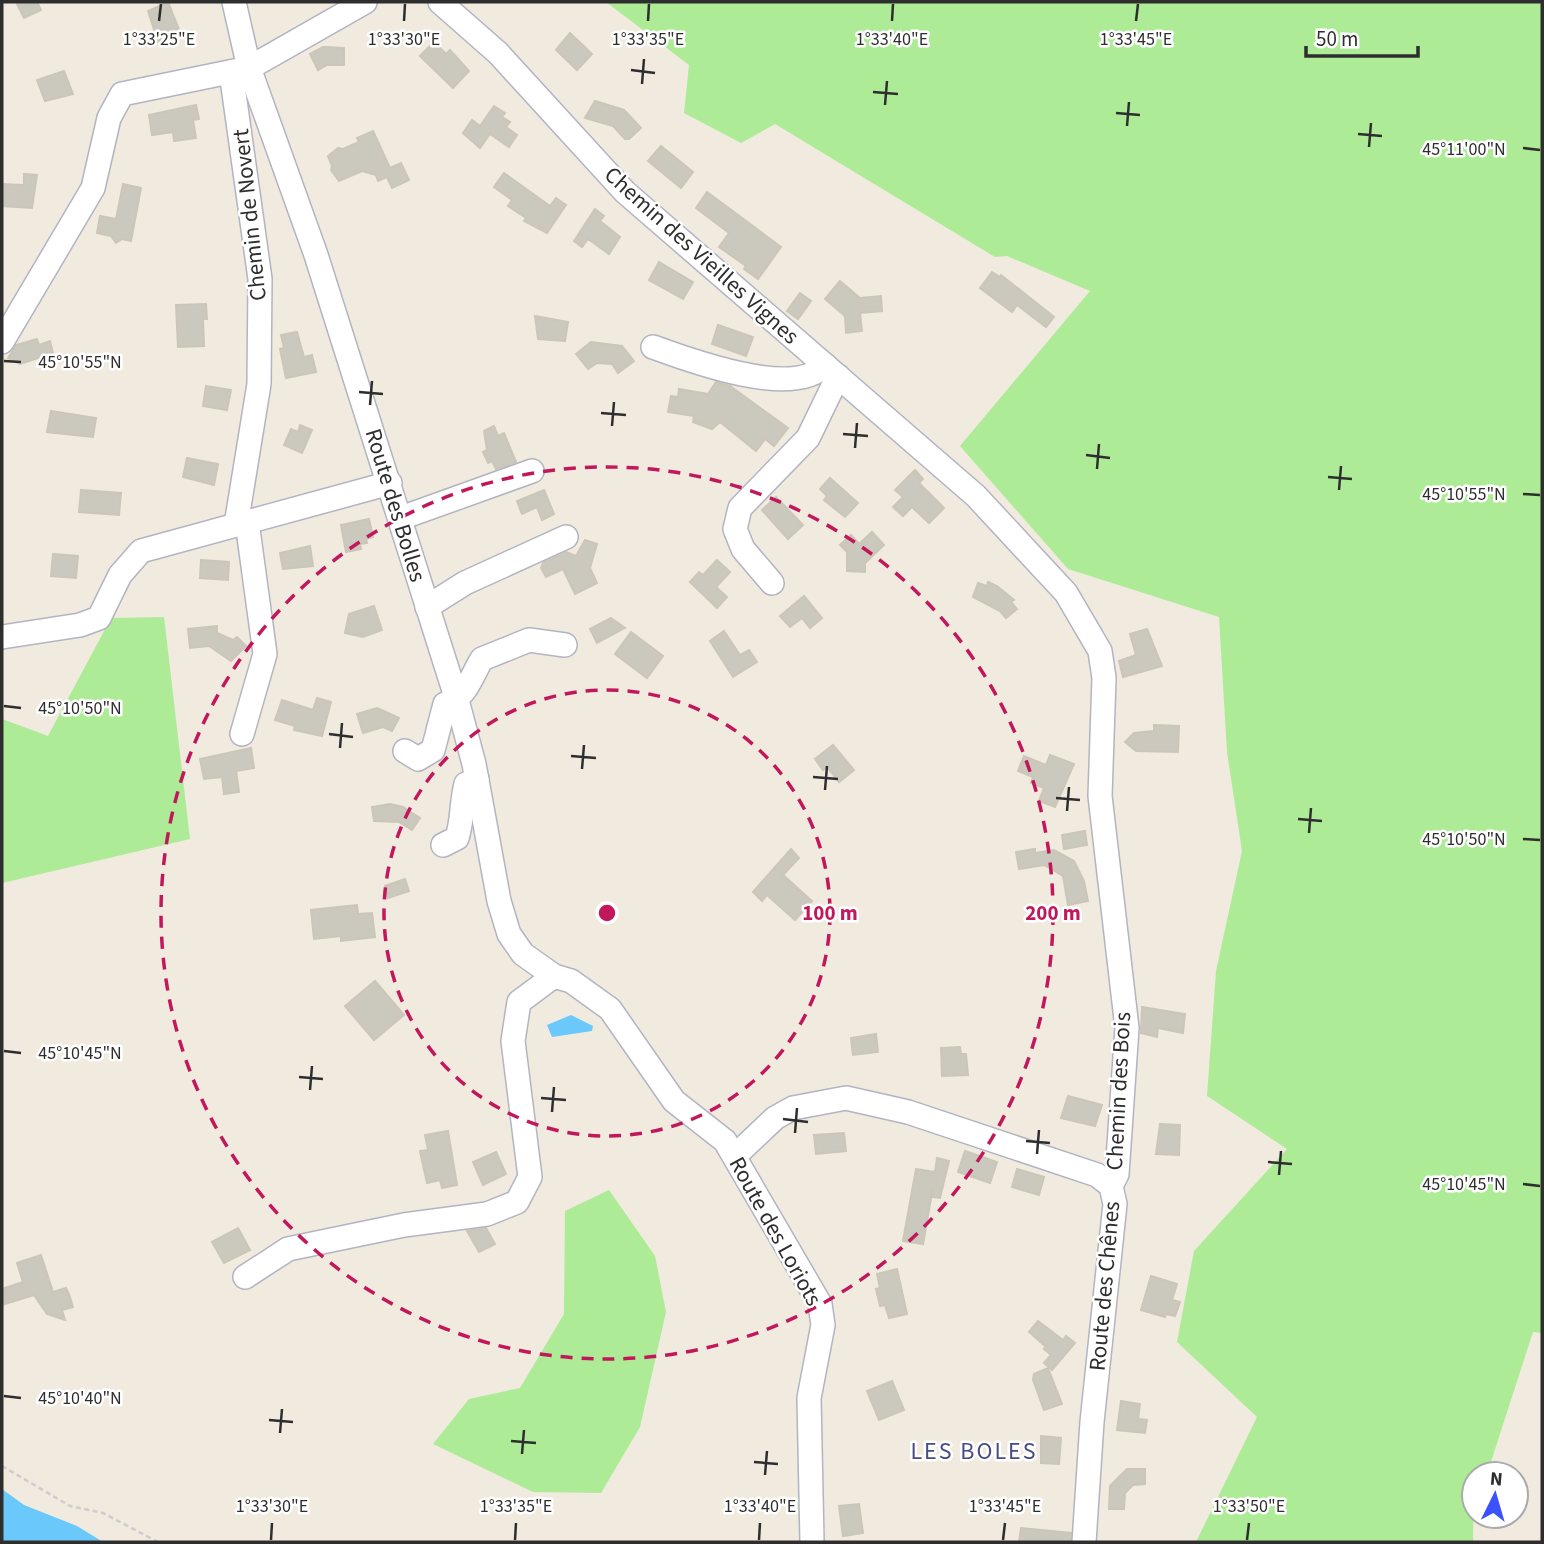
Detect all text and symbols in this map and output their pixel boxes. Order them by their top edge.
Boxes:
scale bar [1306,14,1418,58]
text: 50 m [1316,24,1358,54]
text: 1°33'25"E [123,27,195,52]
text: 1°33'30"E [368,27,440,52]
text: 1°33'35"E [612,27,684,52]
text: 1°33'40"E [856,27,928,52]
text: 1°33'45"E [1100,27,1172,52]
street label: Chemin de Novert [224,127,275,303]
text: 45°11'00"N [1422,137,1506,162]
street label: Chemin des Vieilles Vignes [597,159,806,352]
text: 45°10'55"N [38,350,122,375]
street label: Route des Bolles [357,425,434,586]
text: 45°10'55"N [1422,482,1506,507]
text: 45°10'50"N [38,696,122,721]
text: 45°10'50"N [1422,827,1506,852]
text: 100 m [802,898,858,928]
text: 200 m [1025,898,1081,928]
centre of rings [595,901,619,925]
street label: Chemin des Bois [1098,1011,1139,1171]
text: 45°10'45"N [38,1041,122,1066]
street label: Route des Loriots [721,1151,830,1312]
text: 45°10'45"N [1422,1172,1506,1197]
street label: Route des Chênes [1081,1200,1128,1372]
text: 45°10'40"N [38,1386,122,1411]
district label: LES BOLES [910,1434,1038,1469]
north arrow [1460,1460,1530,1530]
text: N [1489,1466,1504,1494]
text: 1°33'30"E [236,1494,308,1519]
text: 1°33'35"E [480,1494,552,1519]
text: 1°33'40"E [724,1494,796,1519]
text: 1°33'45"E [969,1494,1041,1519]
text: 1°33'50"E [1213,1494,1285,1519]

